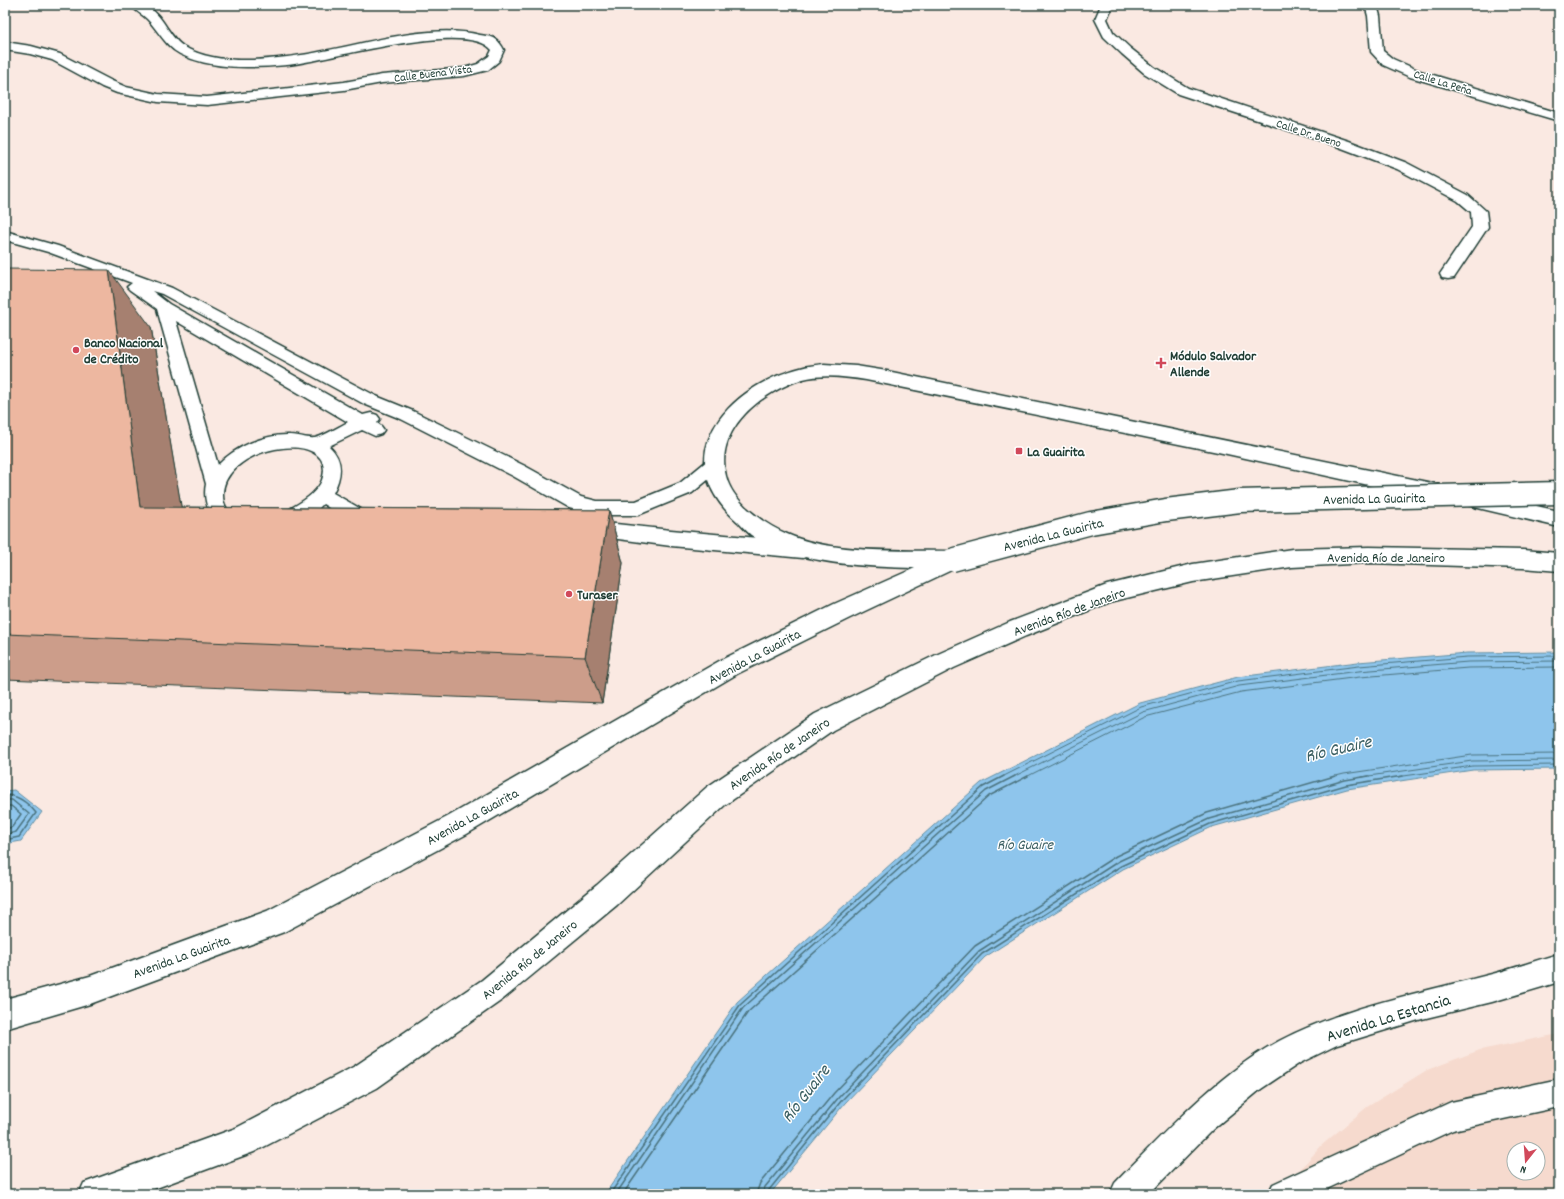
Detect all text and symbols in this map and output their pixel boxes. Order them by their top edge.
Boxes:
street label: Calle Buena Vista [393,61,474,88]
street label: Calle La Peña [1411,66,1474,101]
street label: Calle Dr. Bueno [1274,116,1343,153]
place label: Banco Nacional de Crédito [84,334,164,370]
marker: Banco Nacional de Crédito [71,345,81,355]
place label: Módulo Salvador Allende [1170,347,1257,383]
marker: Módulo Salvador Allende [1155,357,1167,369]
place label: La Guairita [1027,443,1086,463]
marker: La Guairita [1014,446,1024,456]
street label: Avenida La Guairita [1323,489,1426,511]
street label: Avenida La Guairita [1001,514,1106,558]
street label: Avenida Río de Janeiro [1327,549,1445,569]
street label: Avenida Río de Janeiro [1011,583,1129,642]
place label: Turaser [577,586,618,606]
marker: Turaser [564,589,574,599]
street label: Avenida La Guairita [705,625,805,691]
street label: Avenida Río de Janeiro [726,713,835,796]
water label: Río Guaire [1303,730,1375,770]
street label: Avenida La Guairita [423,784,523,851]
water label: Río Guaire [997,835,1054,857]
street label: Avenida Río de Janeiro [478,916,582,1005]
street label: Avenida La Guairita [130,931,234,985]
street label: Avenida La Estancia [1324,989,1455,1050]
water label: Río Guaire [776,1059,838,1129]
north arrow [1506,1141,1546,1181]
text: N [1518,1160,1529,1177]

